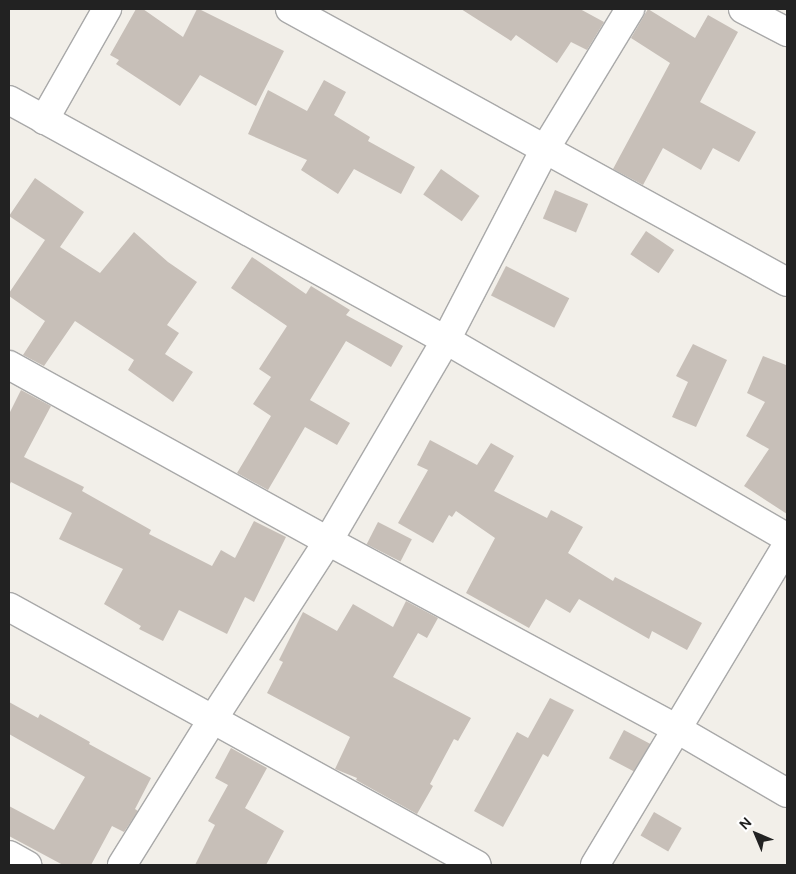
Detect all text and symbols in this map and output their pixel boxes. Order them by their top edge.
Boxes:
north arrow [731,809,781,859]
text: N [735,813,755,833]

